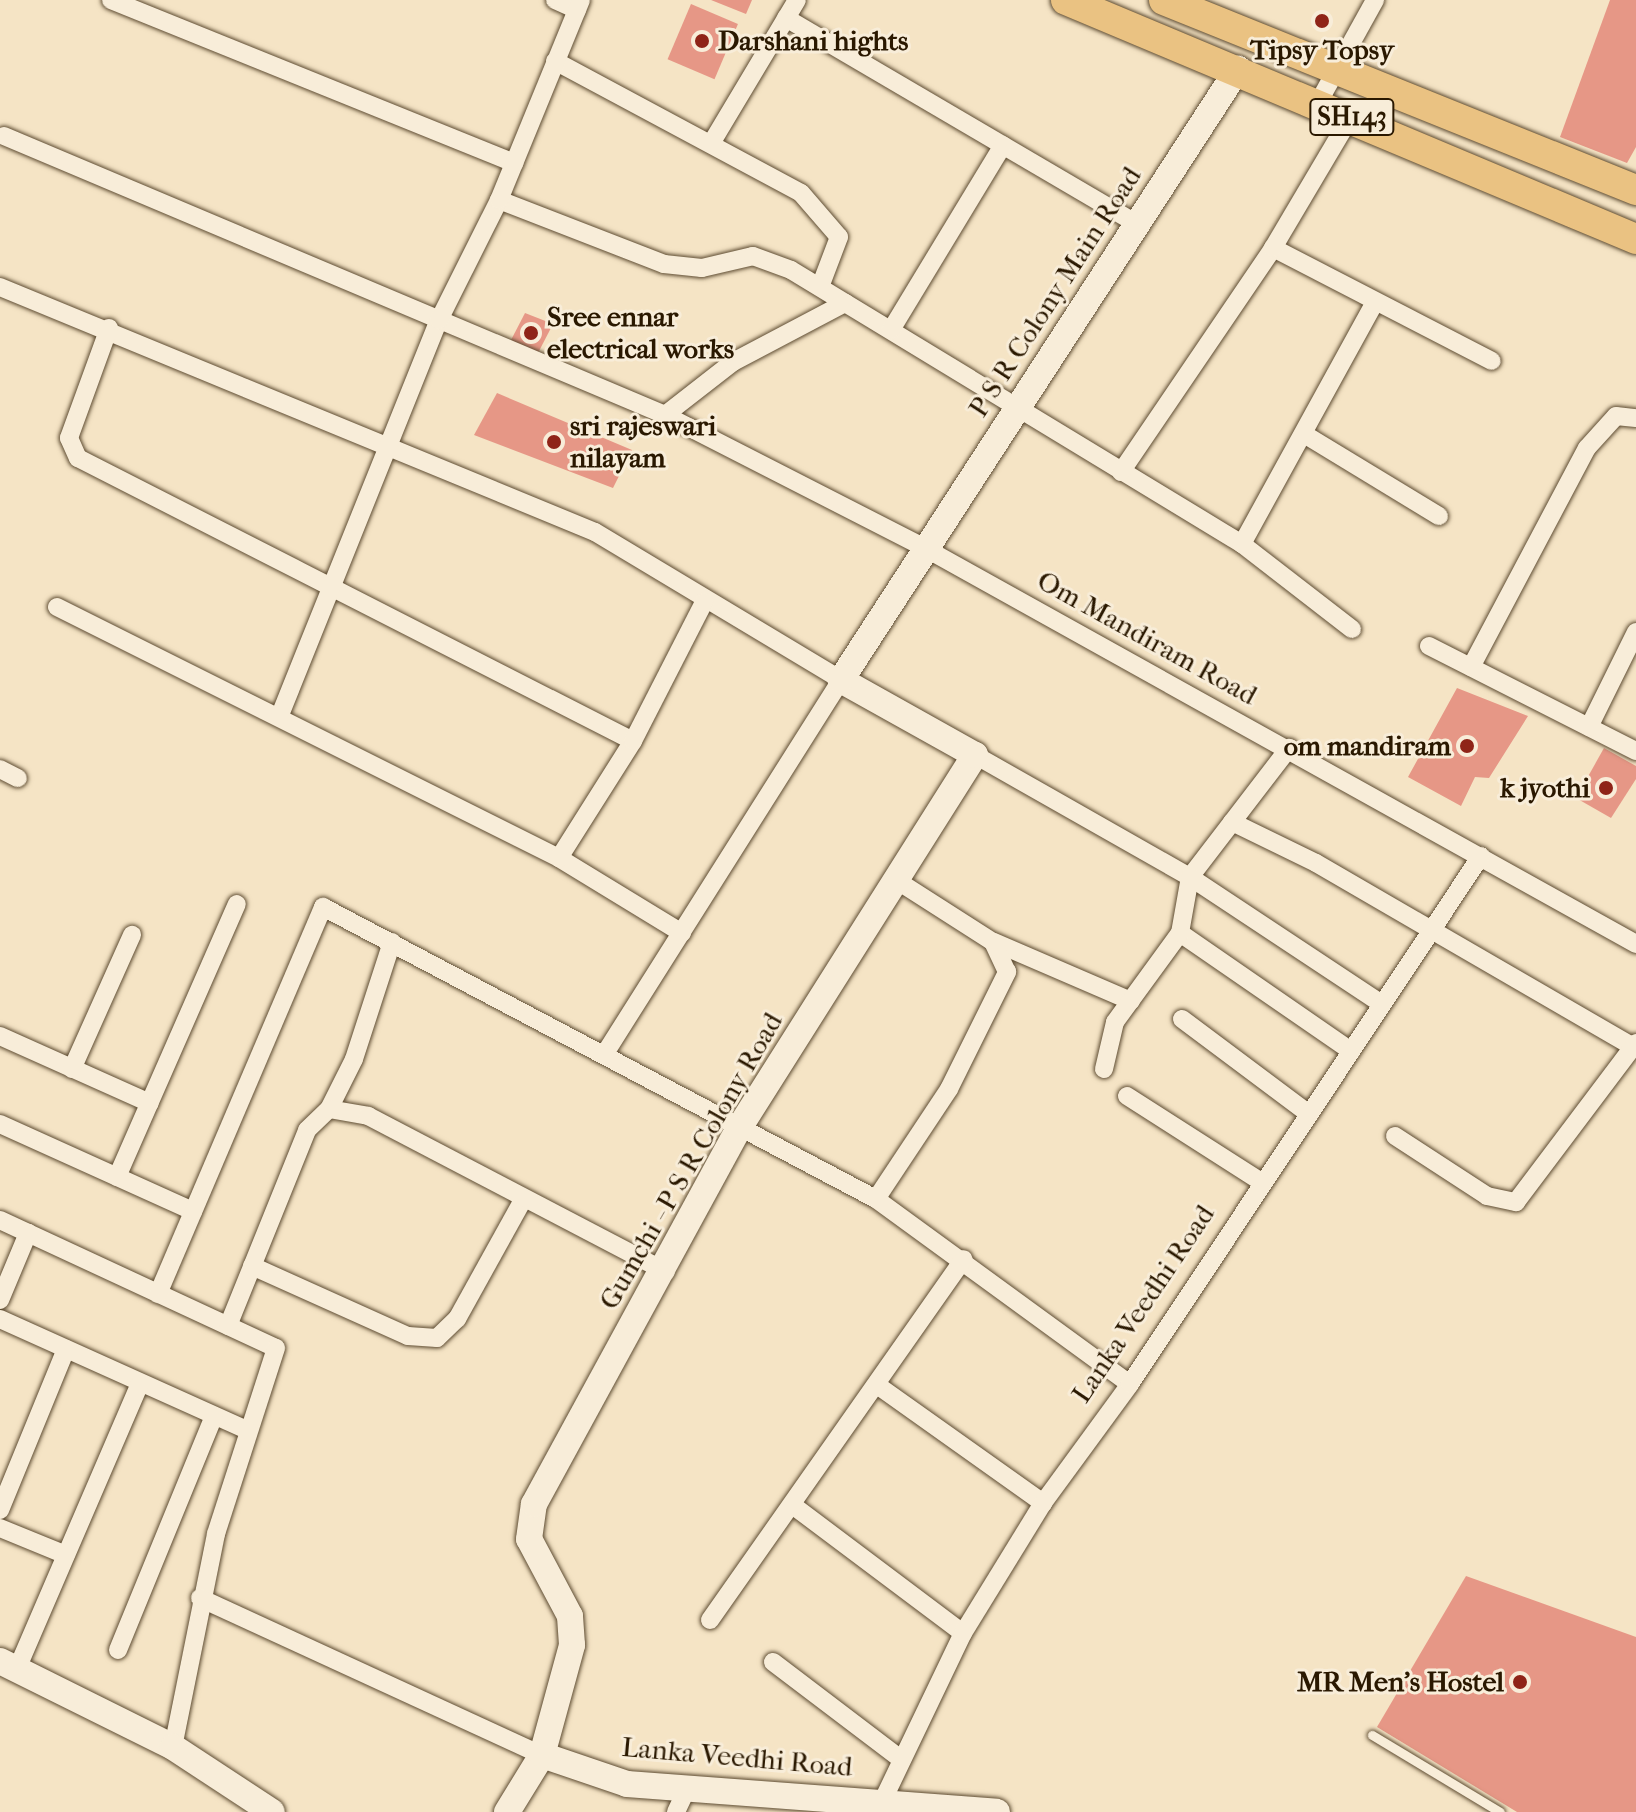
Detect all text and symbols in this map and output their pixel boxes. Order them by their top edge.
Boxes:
marker: Tipsy Topsy [1313,12,1331,30]
place label: Darshani hights [718,24,908,58]
marker: Darshani hights [693,32,711,50]
place label: Tipsy Topsy [1250,33,1394,67]
road number: SH143 [1308,95,1396,139]
street label: P S R Colony Main Road [961,161,1149,423]
place label: Sree ennar electrical works [547,300,734,366]
marker: Sree ennar electrical works [522,324,540,342]
place label: sri rajeswari nilayam [570,409,716,475]
marker: sri rajeswari nilayam [545,433,563,451]
street label: Om Mandiram Road [1031,564,1263,712]
place label: om mandiram [1284,729,1451,763]
marker: om mandiram [1458,737,1476,755]
place label: k jyothi [1500,771,1590,805]
marker: k jyothi [1597,779,1615,797]
street label: Gumchi - P S R Colony Road [592,1007,790,1315]
street label: Lanka Veedhi Road [1064,1199,1222,1409]
place label: MR Men's Hostel [1297,1665,1504,1699]
marker: MR Men's Hostel [1511,1673,1529,1691]
street label: Lanka Veedhi Road [620,1730,854,1784]

